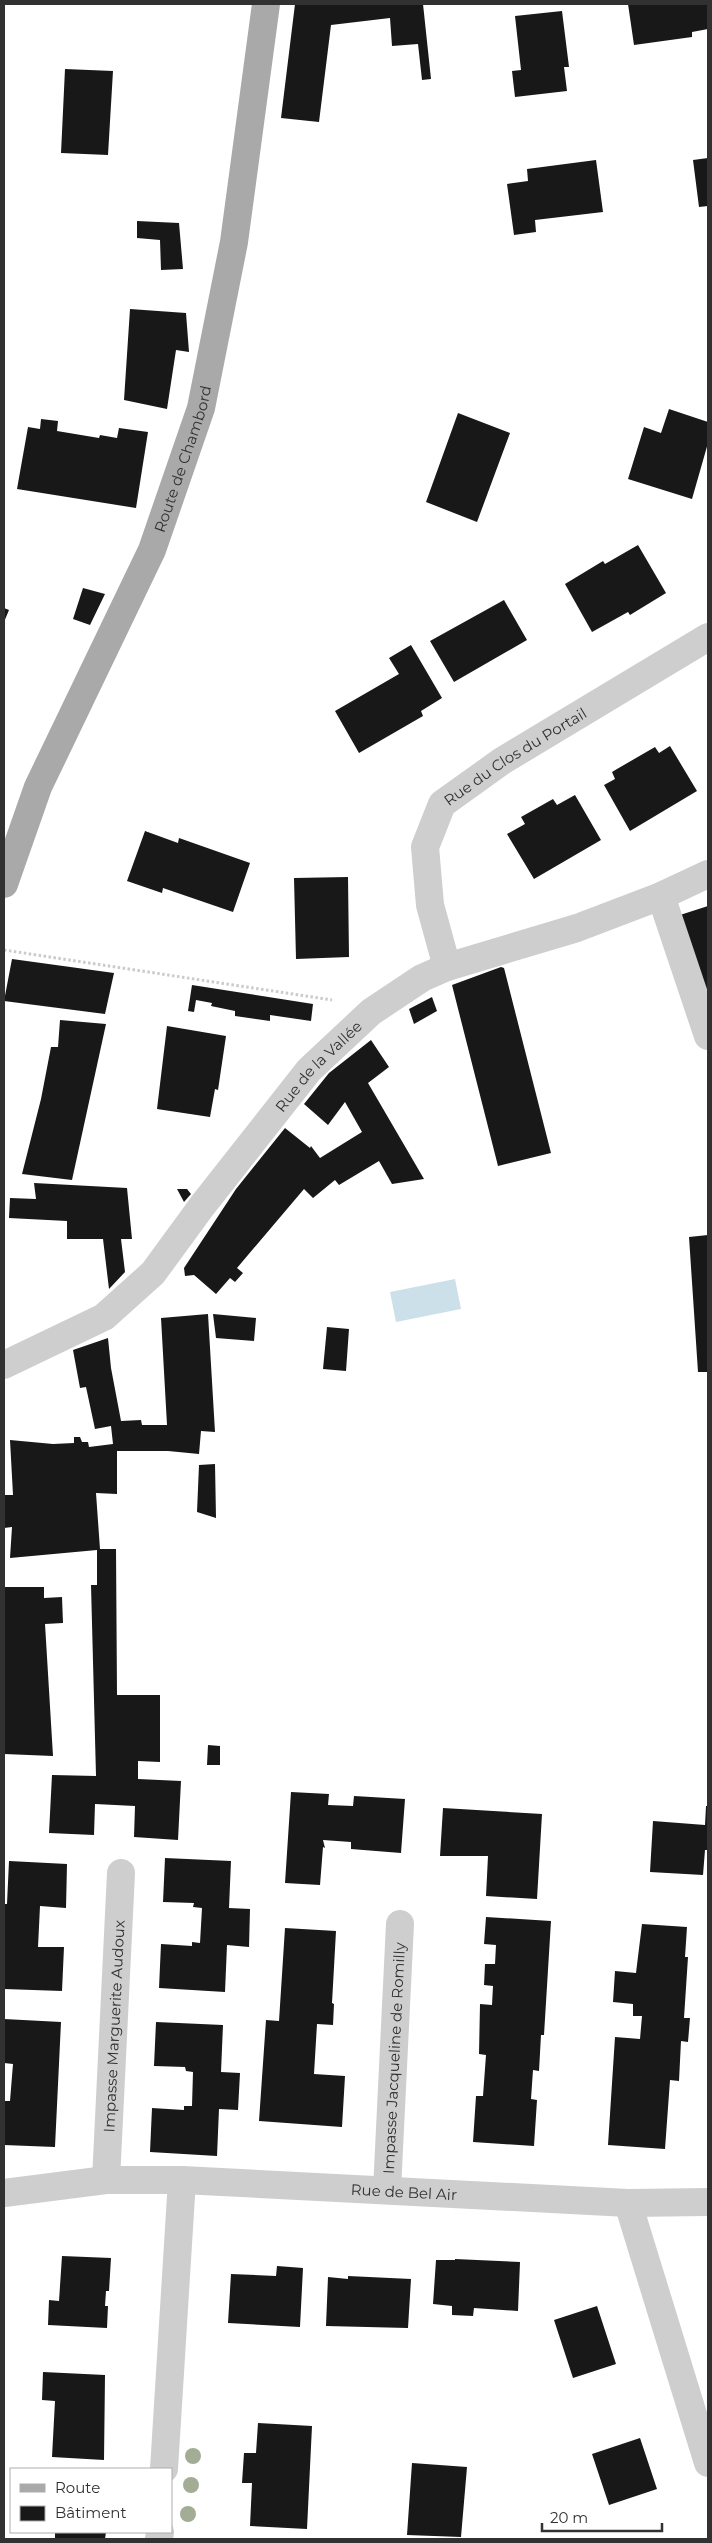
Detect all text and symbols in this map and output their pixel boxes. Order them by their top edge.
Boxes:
street label: Route de Chambord [149,384,215,535]
street label: Rue du Clos du Portail [440,703,590,809]
street label: Rue de la Vallée [271,1016,366,1115]
street label: Impasse Marguerite Audoux [99,1920,128,2133]
street label: Impasse Jacqueline de Romilly [378,1941,409,2174]
street label: Rue de Bel Air [350,2179,457,2204]
legend [10,2468,172,2533]
text: Route [55,2478,100,2497]
scale bar [542,2500,662,2532]
text: Bâtiment [55,2503,127,2522]
text: 20 m [550,2508,588,2527]

